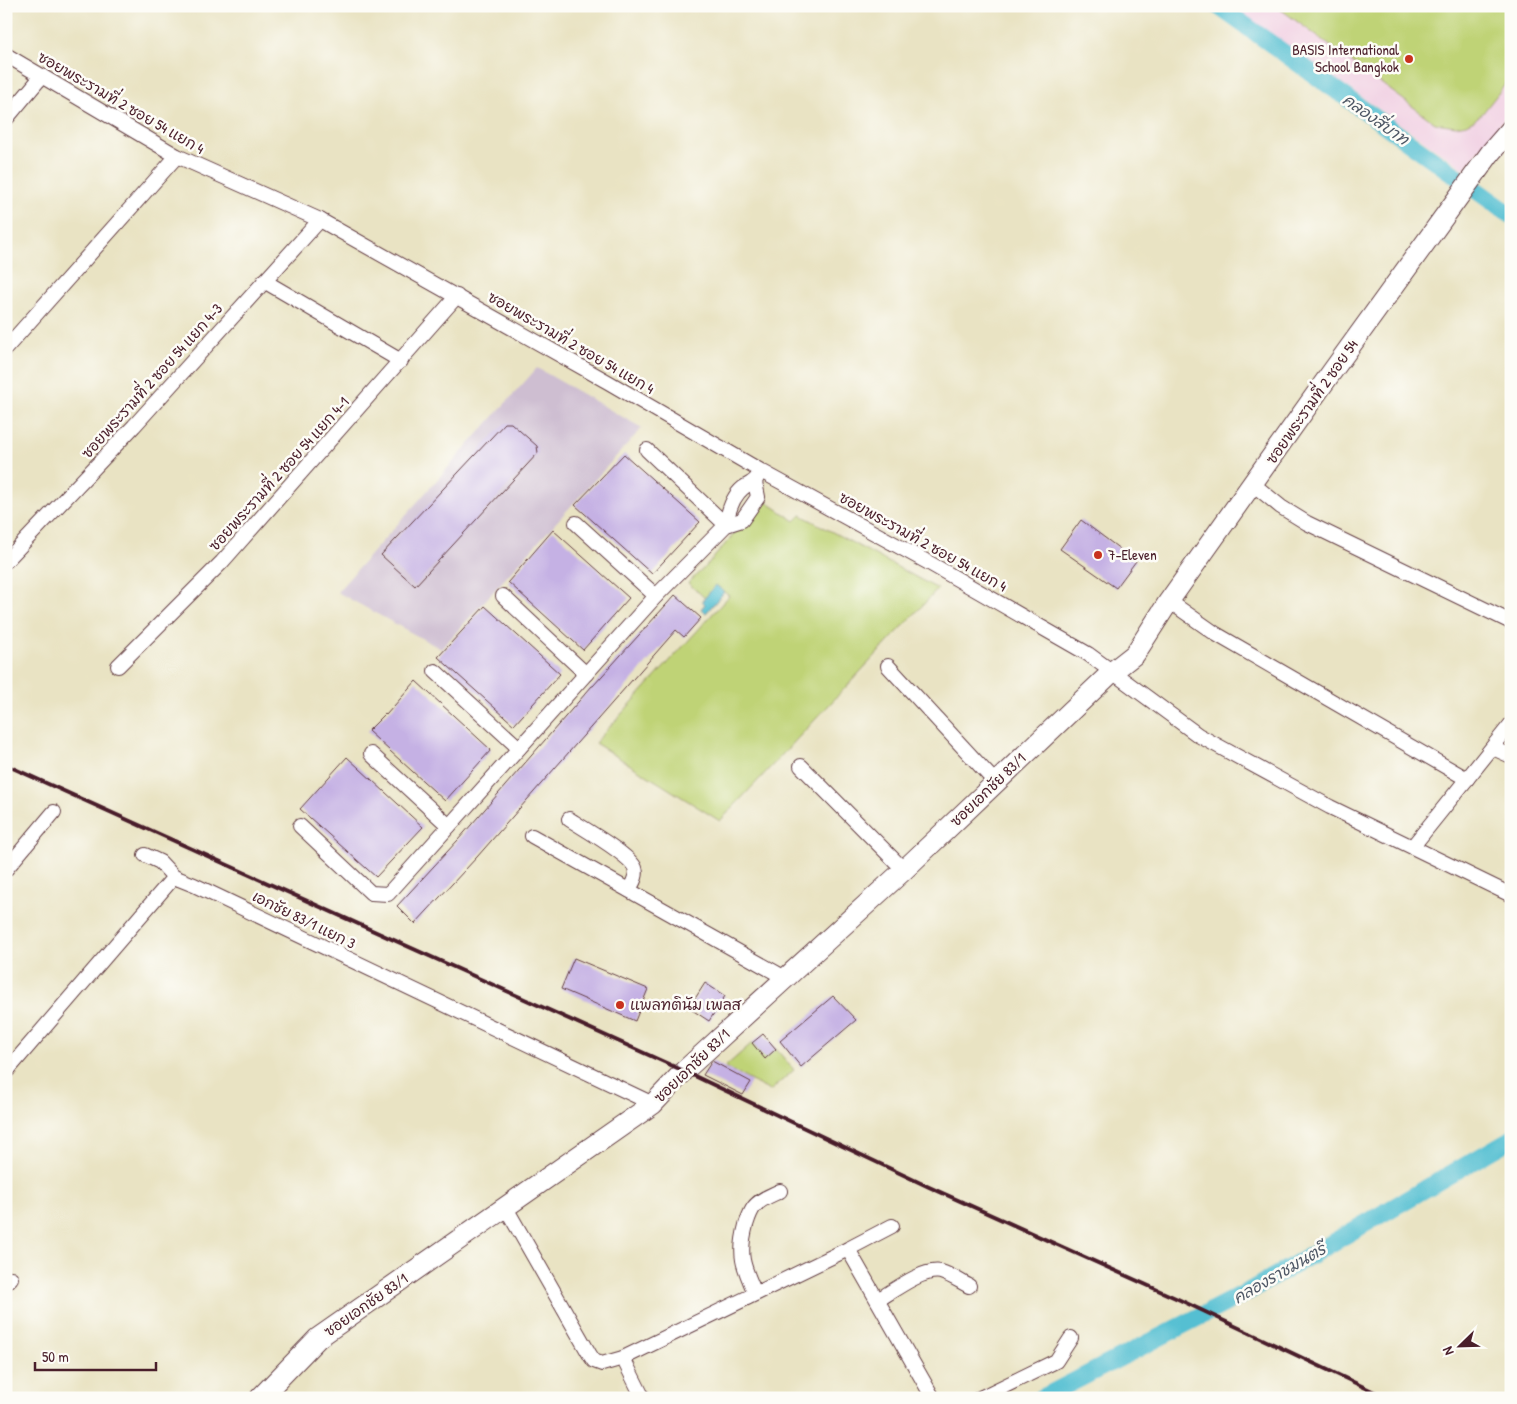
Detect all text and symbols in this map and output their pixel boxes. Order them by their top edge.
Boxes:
place label: BASIS International School Bangkok [1292,39,1399,77]
street label: ซอยพระรามที่ 2 ซอย 54 แยก 4 [34,44,210,159]
marker: BASIS International School Bangkok [1403,53,1415,65]
water label: คลองสี่บาท [1339,86,1416,150]
street label: ซอยพระรามที่ 2 ซอย 54 แยก 4 [484,284,660,399]
street label: ซอยพระรามที่ 2 ซอย 54 แยก 4-3 [74,296,227,463]
street label: ซอยพระรามที่ 2 ซอย 54 [1258,333,1363,468]
street label: ซอยพระรามที่ 2 ซอย 54 แยก 4-1 [201,390,354,555]
street label: ซอยพระรามที่ 2 ซอย 54 แยก 4 [835,484,1013,597]
place label: 7-Eleven [1108,544,1157,565]
marker: 7-Eleven [1092,549,1104,561]
street label: ซอยเอกชัย 83/1 [945,748,1030,831]
street label: เอกชัย 83/1 แยก 3 [249,885,360,954]
place label: แพลทตินัม เพลส [630,994,742,1015]
marker: แพลทตินัม เพลส [614,999,626,1011]
street label: ซอยเอกชัย 83/1 [649,1024,734,1107]
water label: คลองราชมนตรี [1229,1236,1333,1308]
street label: ซอยเอกชัย 83/1 [320,1268,412,1341]
north arrow [1434,1322,1484,1372]
scale bar [35,1339,156,1371]
text: N [1437,1344,1458,1358]
text: 50 m [42,1346,69,1367]

